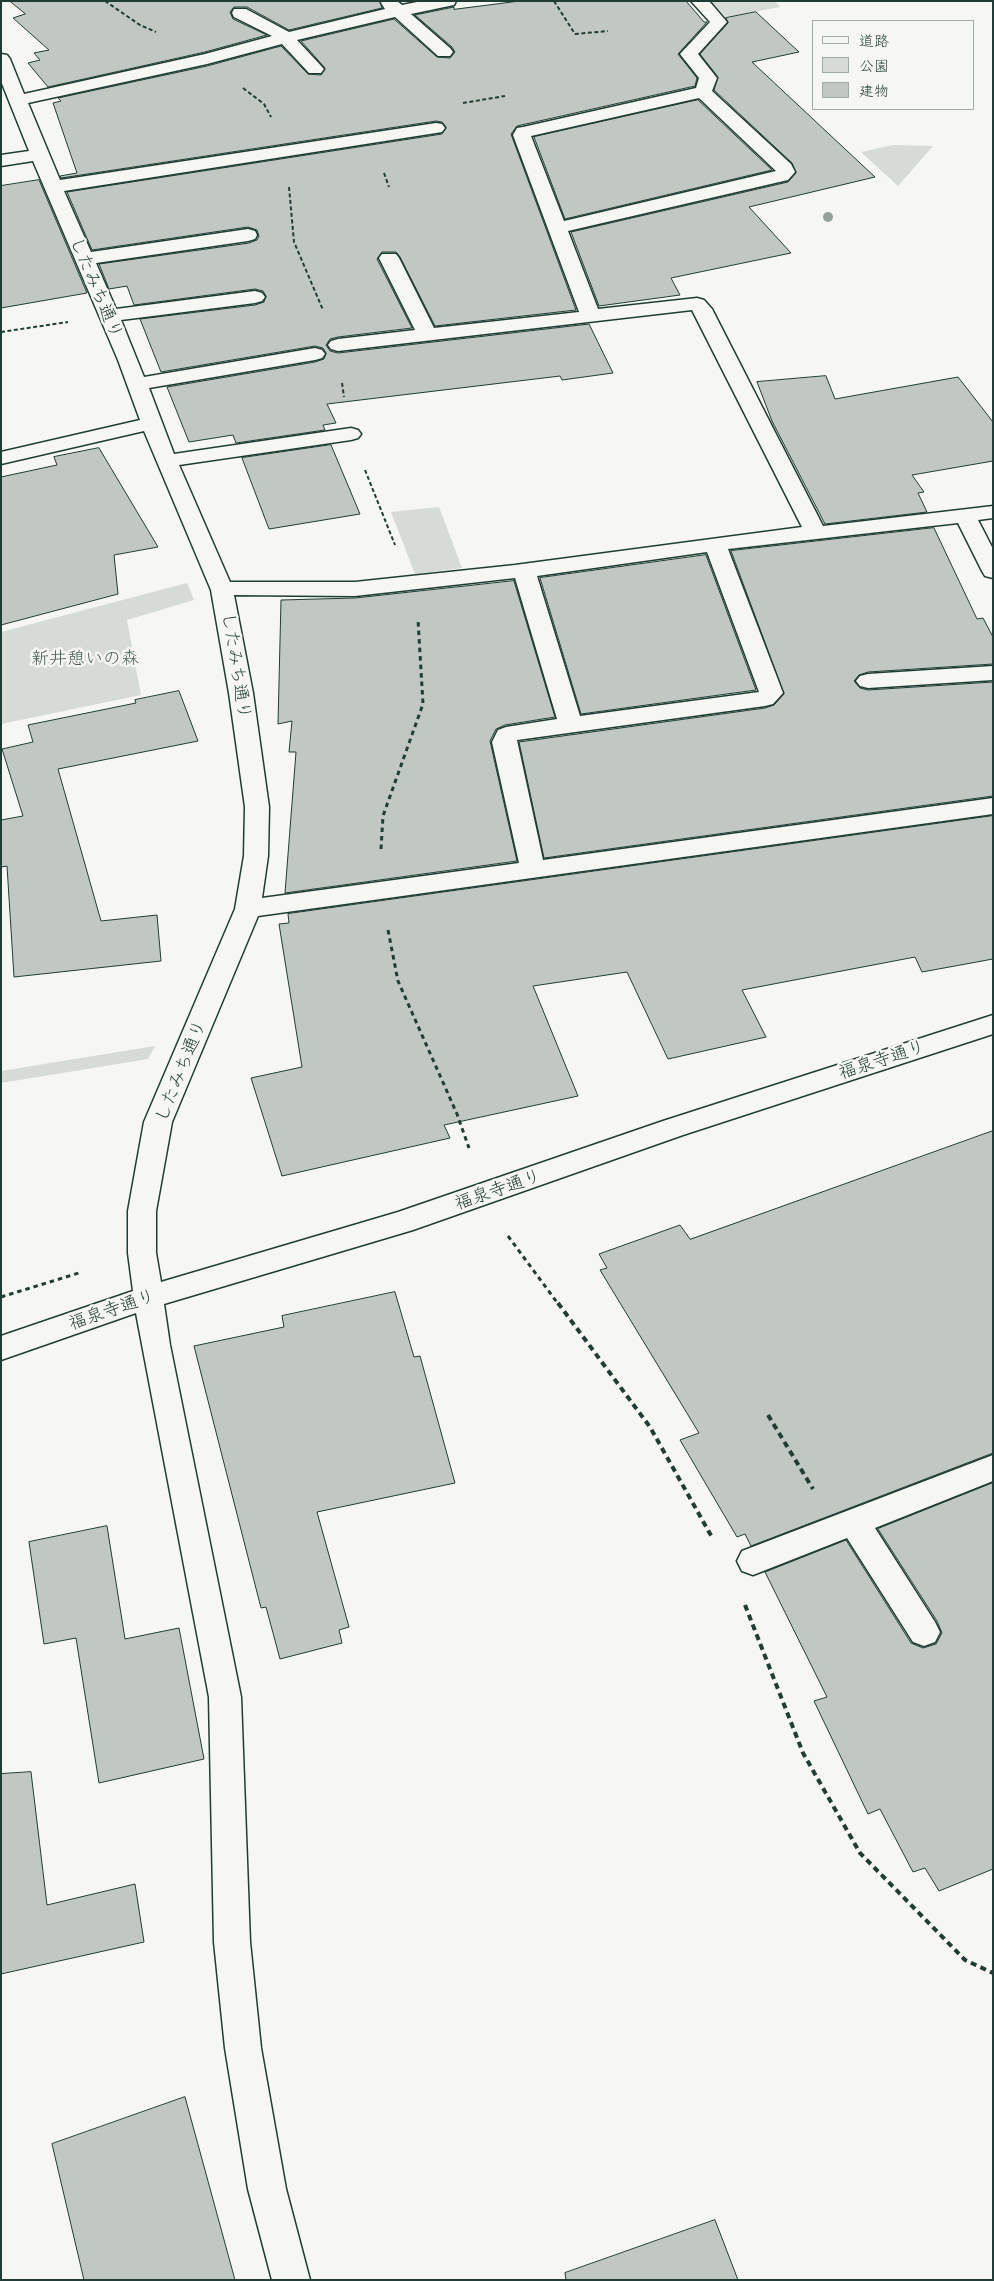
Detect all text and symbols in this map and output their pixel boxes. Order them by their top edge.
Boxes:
legend [812,20,974,110]
text: 道路 [859,32,889,50]
text: 公園 [859,57,889,75]
text: 建物 [859,82,889,100]
street label: したみち通り [65,234,127,342]
street label: したみち通り [217,611,255,721]
park label: 新井憩いの森 [31,648,139,670]
street label: したみち通り [151,1017,211,1125]
street label: 福泉寺通り [836,1036,928,1084]
street label: 福泉寺通り [452,1165,544,1215]
street label: 福泉寺通り [66,1285,158,1335]

